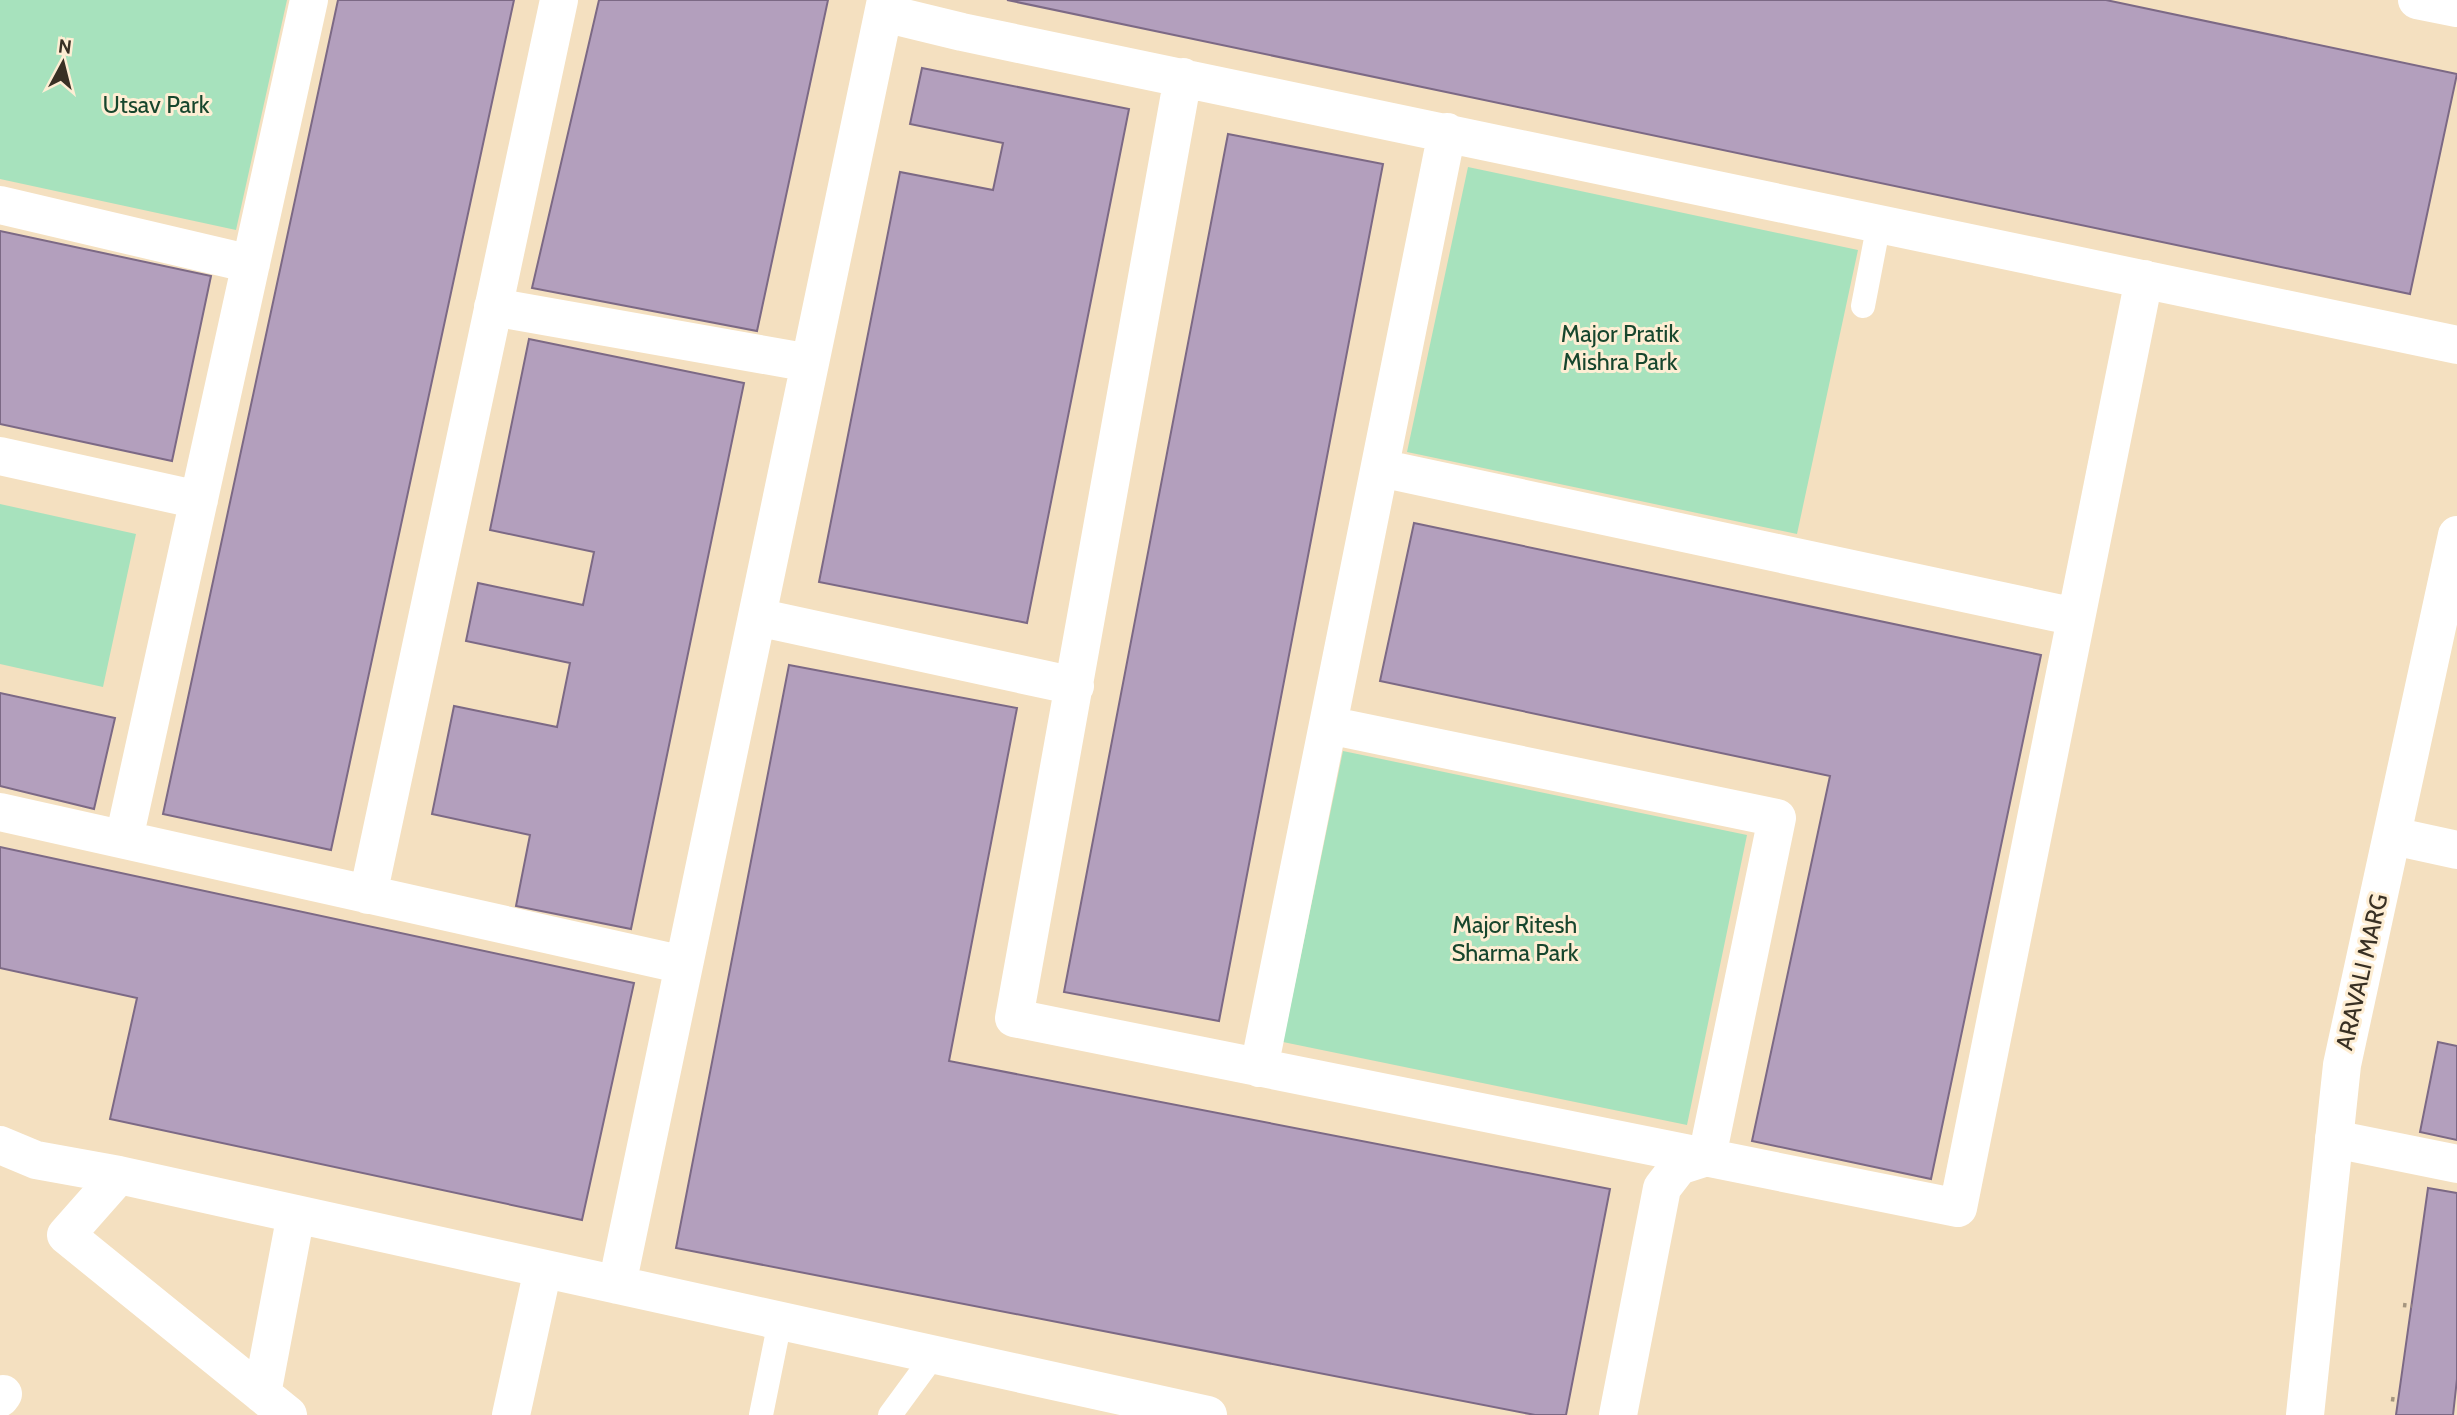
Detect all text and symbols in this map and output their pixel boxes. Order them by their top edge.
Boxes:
north arrow [28,28,98,98]
text: N [57,34,73,59]
park label: Utsav Park [103,90,210,119]
park label: Major Pratik Mishra Park [1561,319,1679,376]
street label: ARAVALI MARG [2329,891,2394,1053]
park label: Major Ritesh Sharma Park [1451,910,1579,967]

